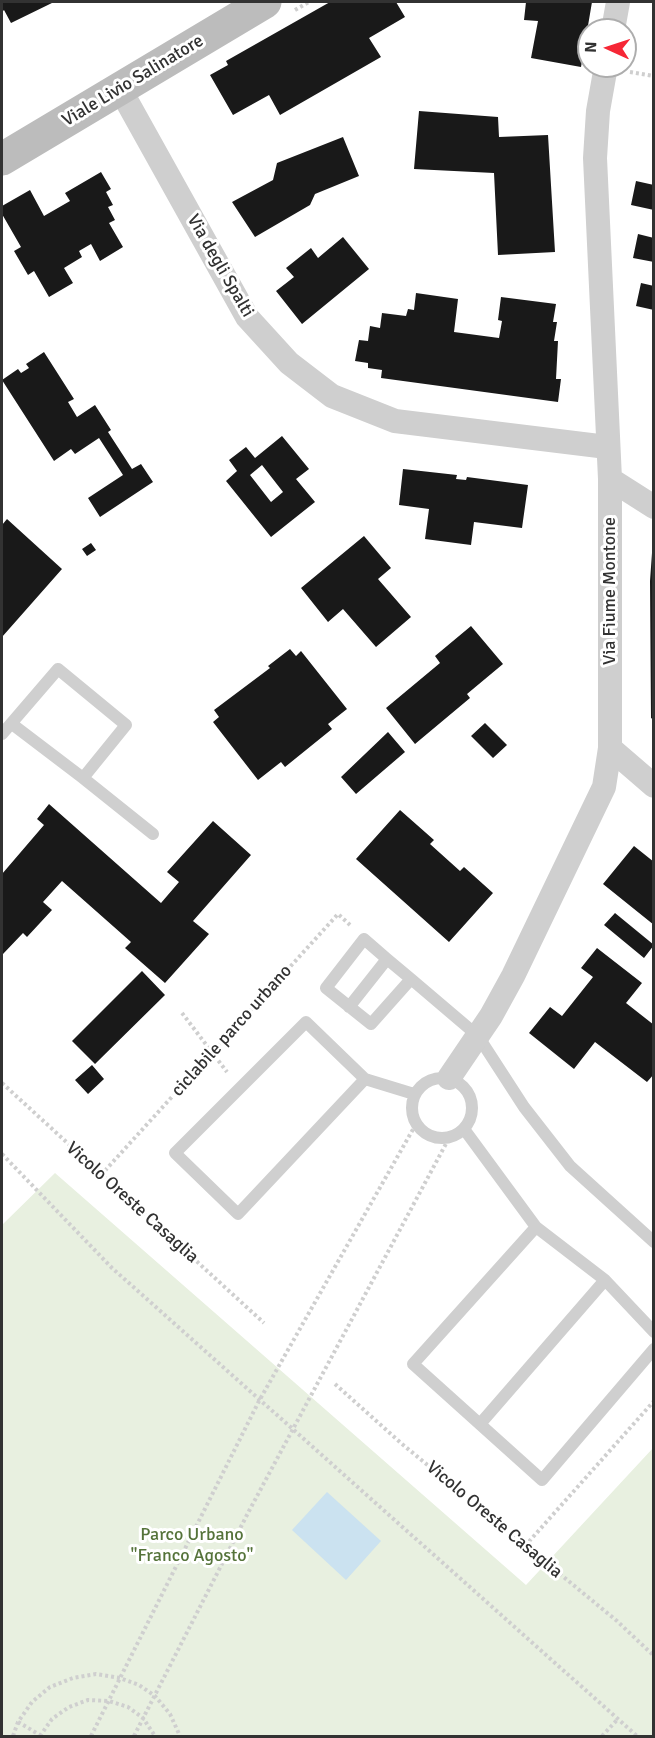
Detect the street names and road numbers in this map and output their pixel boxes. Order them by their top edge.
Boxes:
street label: Viale Livio Salinatore [58,30,208,132]
street label: Via degli Spalti [182,211,258,321]
street label: Via Fiume Montone [599,517,621,665]
street label: ciclabile parco urbano [167,961,297,1101]
street label: Vicolo Oreste Casaglia [61,1138,203,1268]
street label: Vicolo Oreste Casaglia [422,1457,566,1583]

